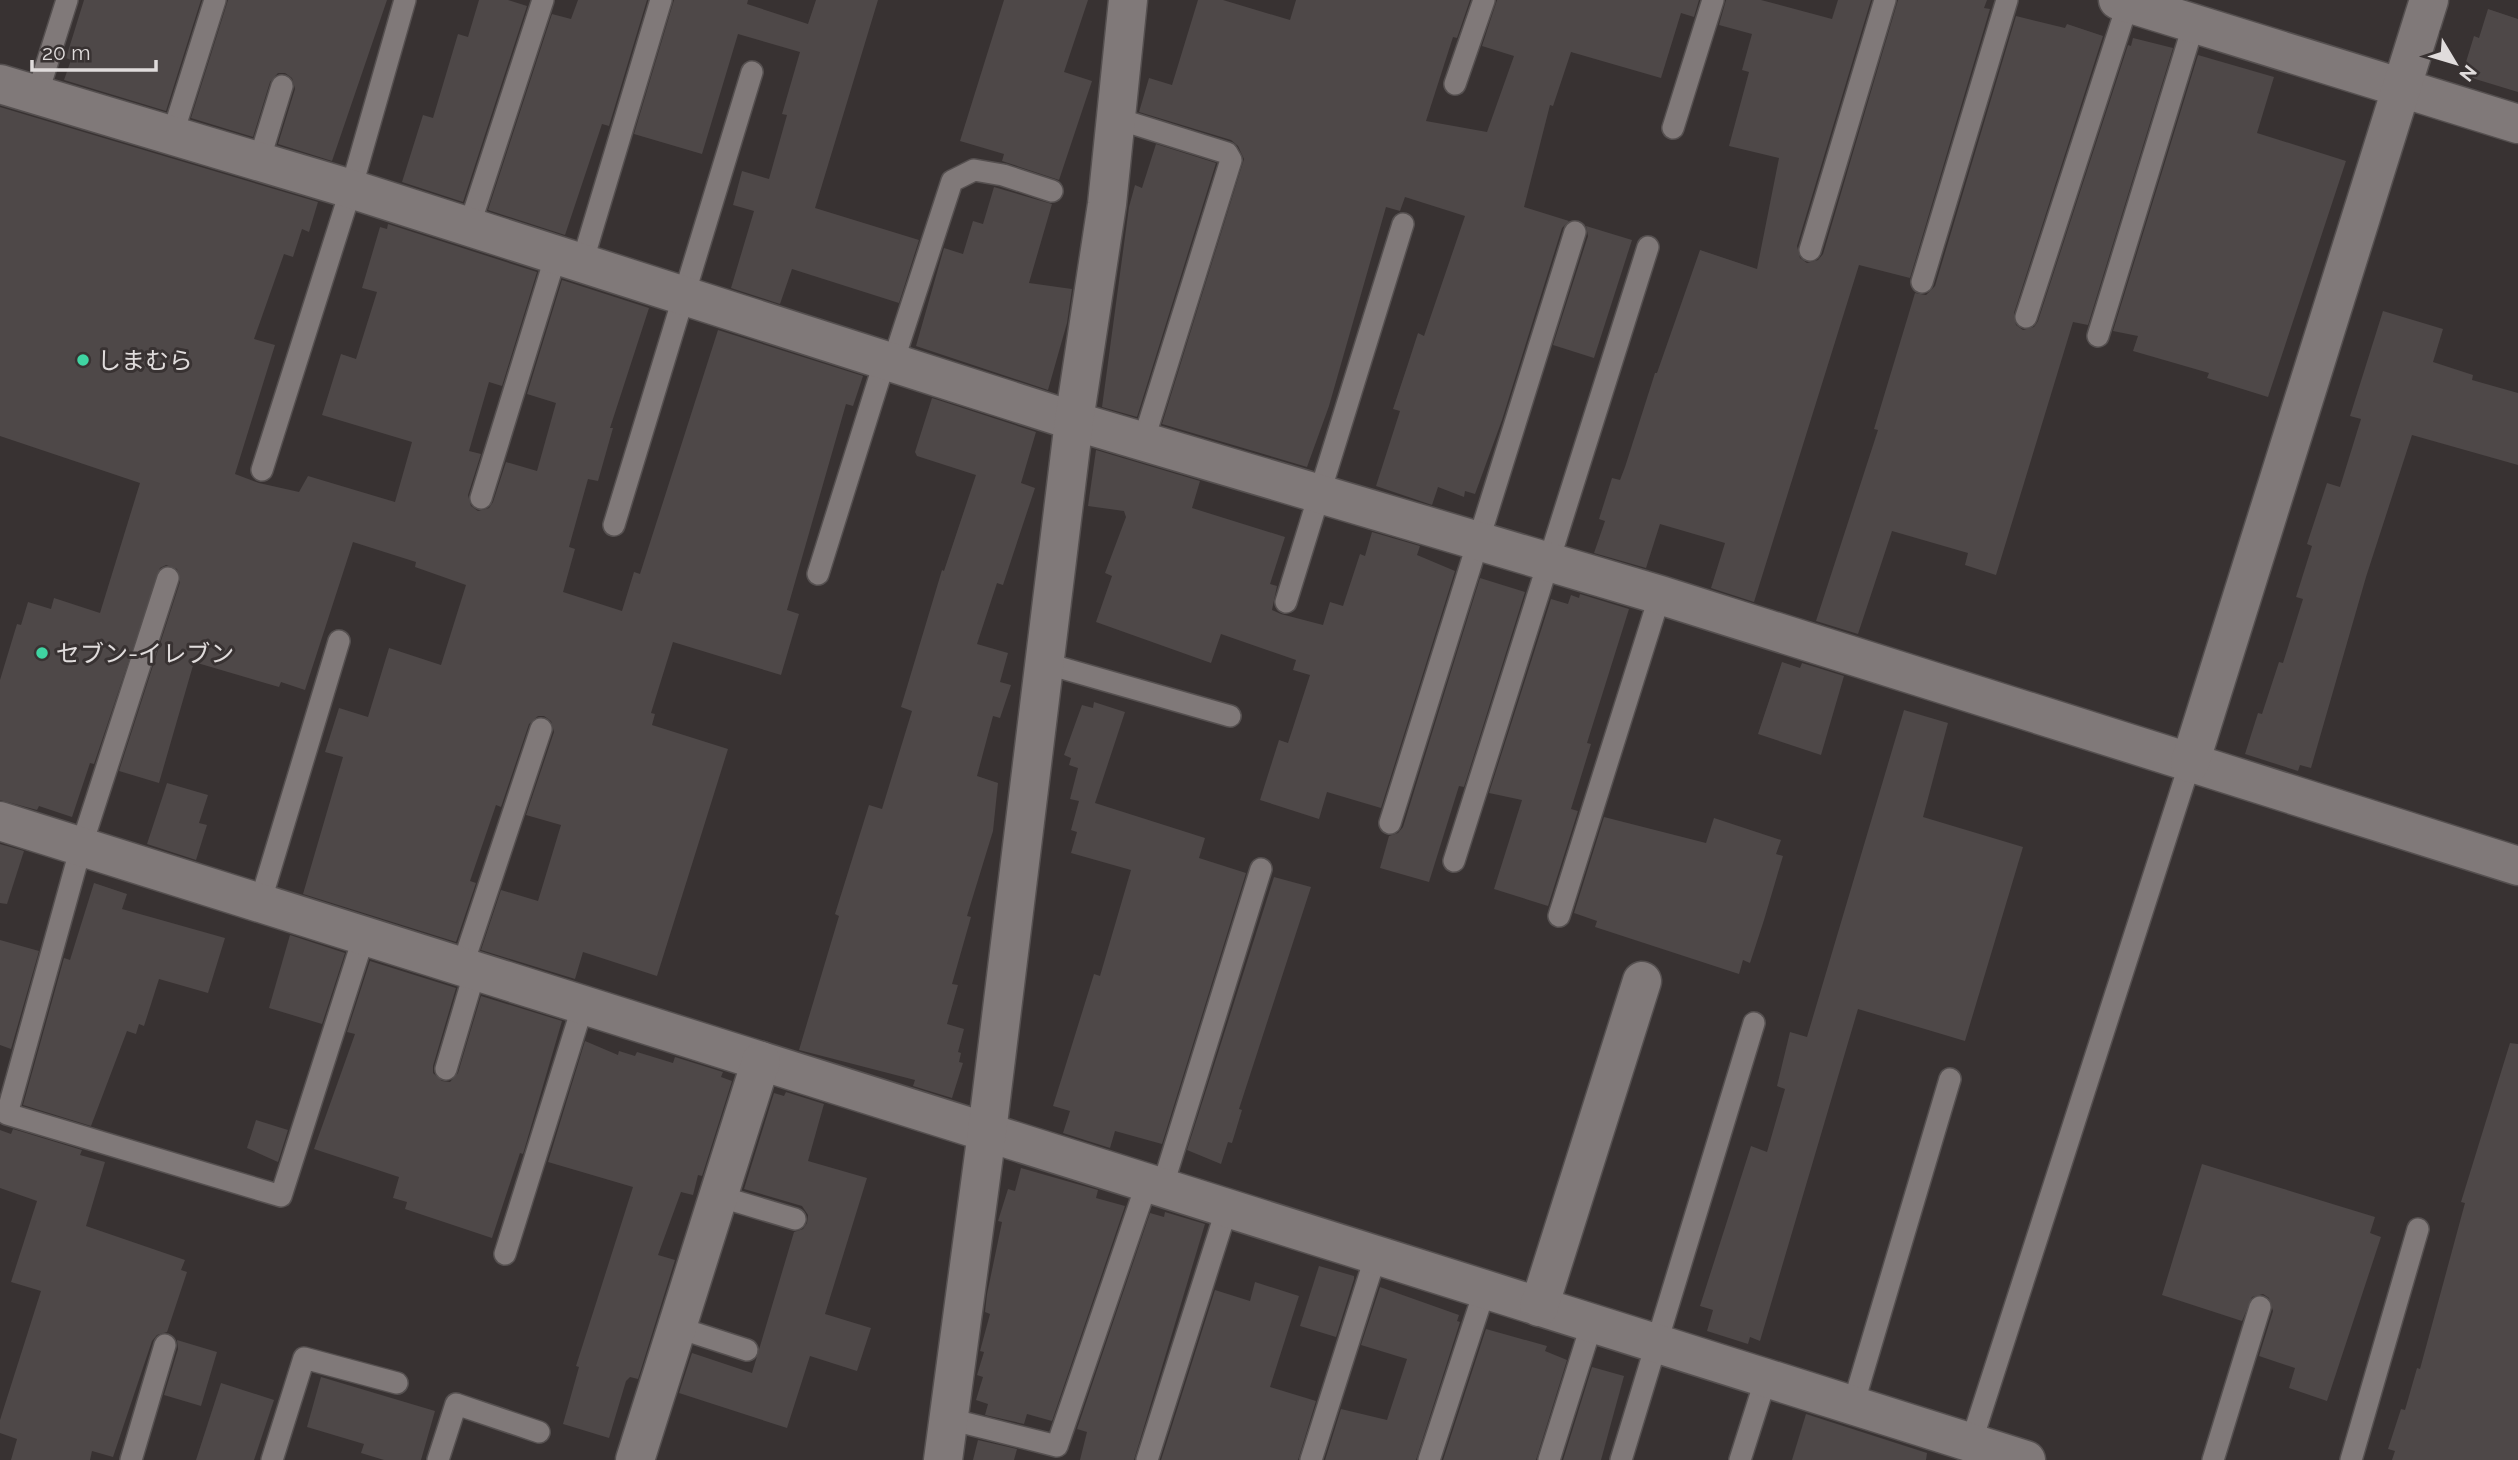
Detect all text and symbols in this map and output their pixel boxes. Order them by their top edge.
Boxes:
scale bar [32,28,156,72]
north arrow [2420,28,2490,98]
text: 20 m [42,40,90,65]
text: N [2455,61,2482,86]
place label: しまむら [97,346,193,375]
marker: しまむら [75,352,91,368]
place label: セブン-イレブン [56,639,234,668]
marker: セブン-イレブン [34,645,50,661]

